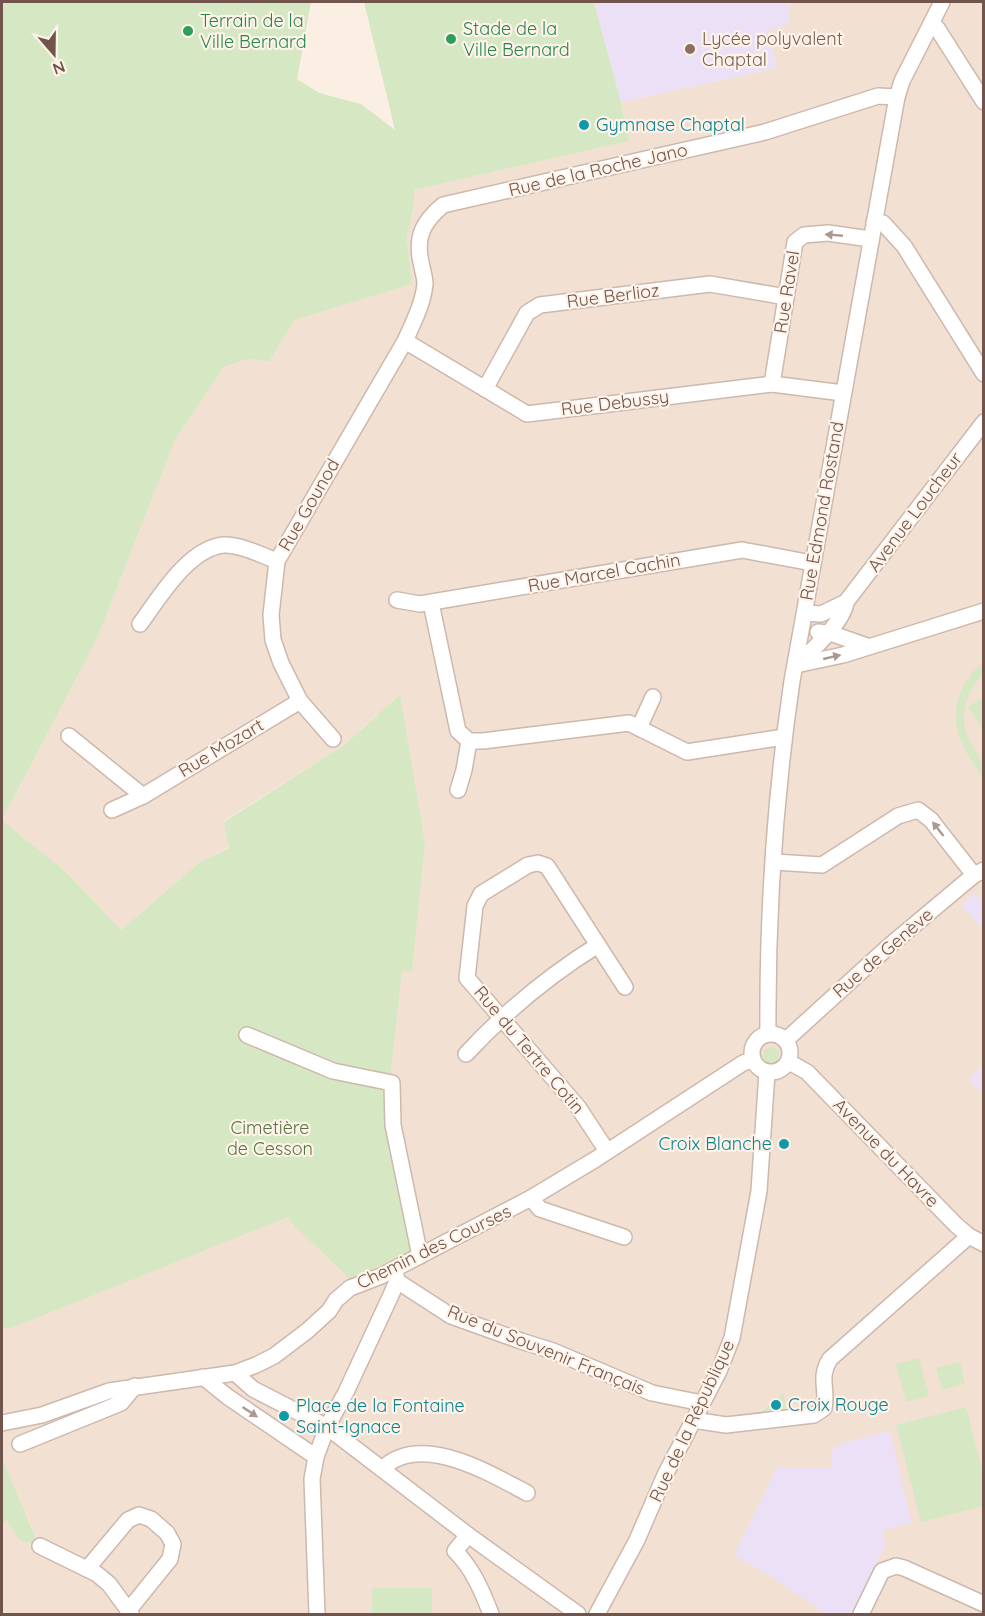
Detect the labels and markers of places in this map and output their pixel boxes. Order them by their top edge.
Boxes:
place label: Terrain de la Ville Bernard [200,9,307,53]
place label: Stade de la Ville Bernard [463,17,570,61]
marker: Terrain de la Ville Bernard [181,24,195,38]
place label: Lycée polyvalent Chaptal [702,27,843,71]
marker: Stade de la Ville Bernard [444,32,458,46]
marker: Lycée polyvalent Chaptal [683,42,697,56]
place label: Gymnase Chaptal [596,113,745,136]
marker: Gymnase Chaptal [577,118,591,132]
place label: Croix Blanche [659,1132,772,1155]
marker: Croix Blanche [777,1137,791,1151]
place label: Croix Rouge [788,1393,889,1416]
place label: Place de la Fontaine Saint-Ignace [296,1394,465,1438]
marker: Croix Rouge [769,1398,783,1412]
marker: Place de la Fontaine Saint-Ignace [277,1409,291,1423]

